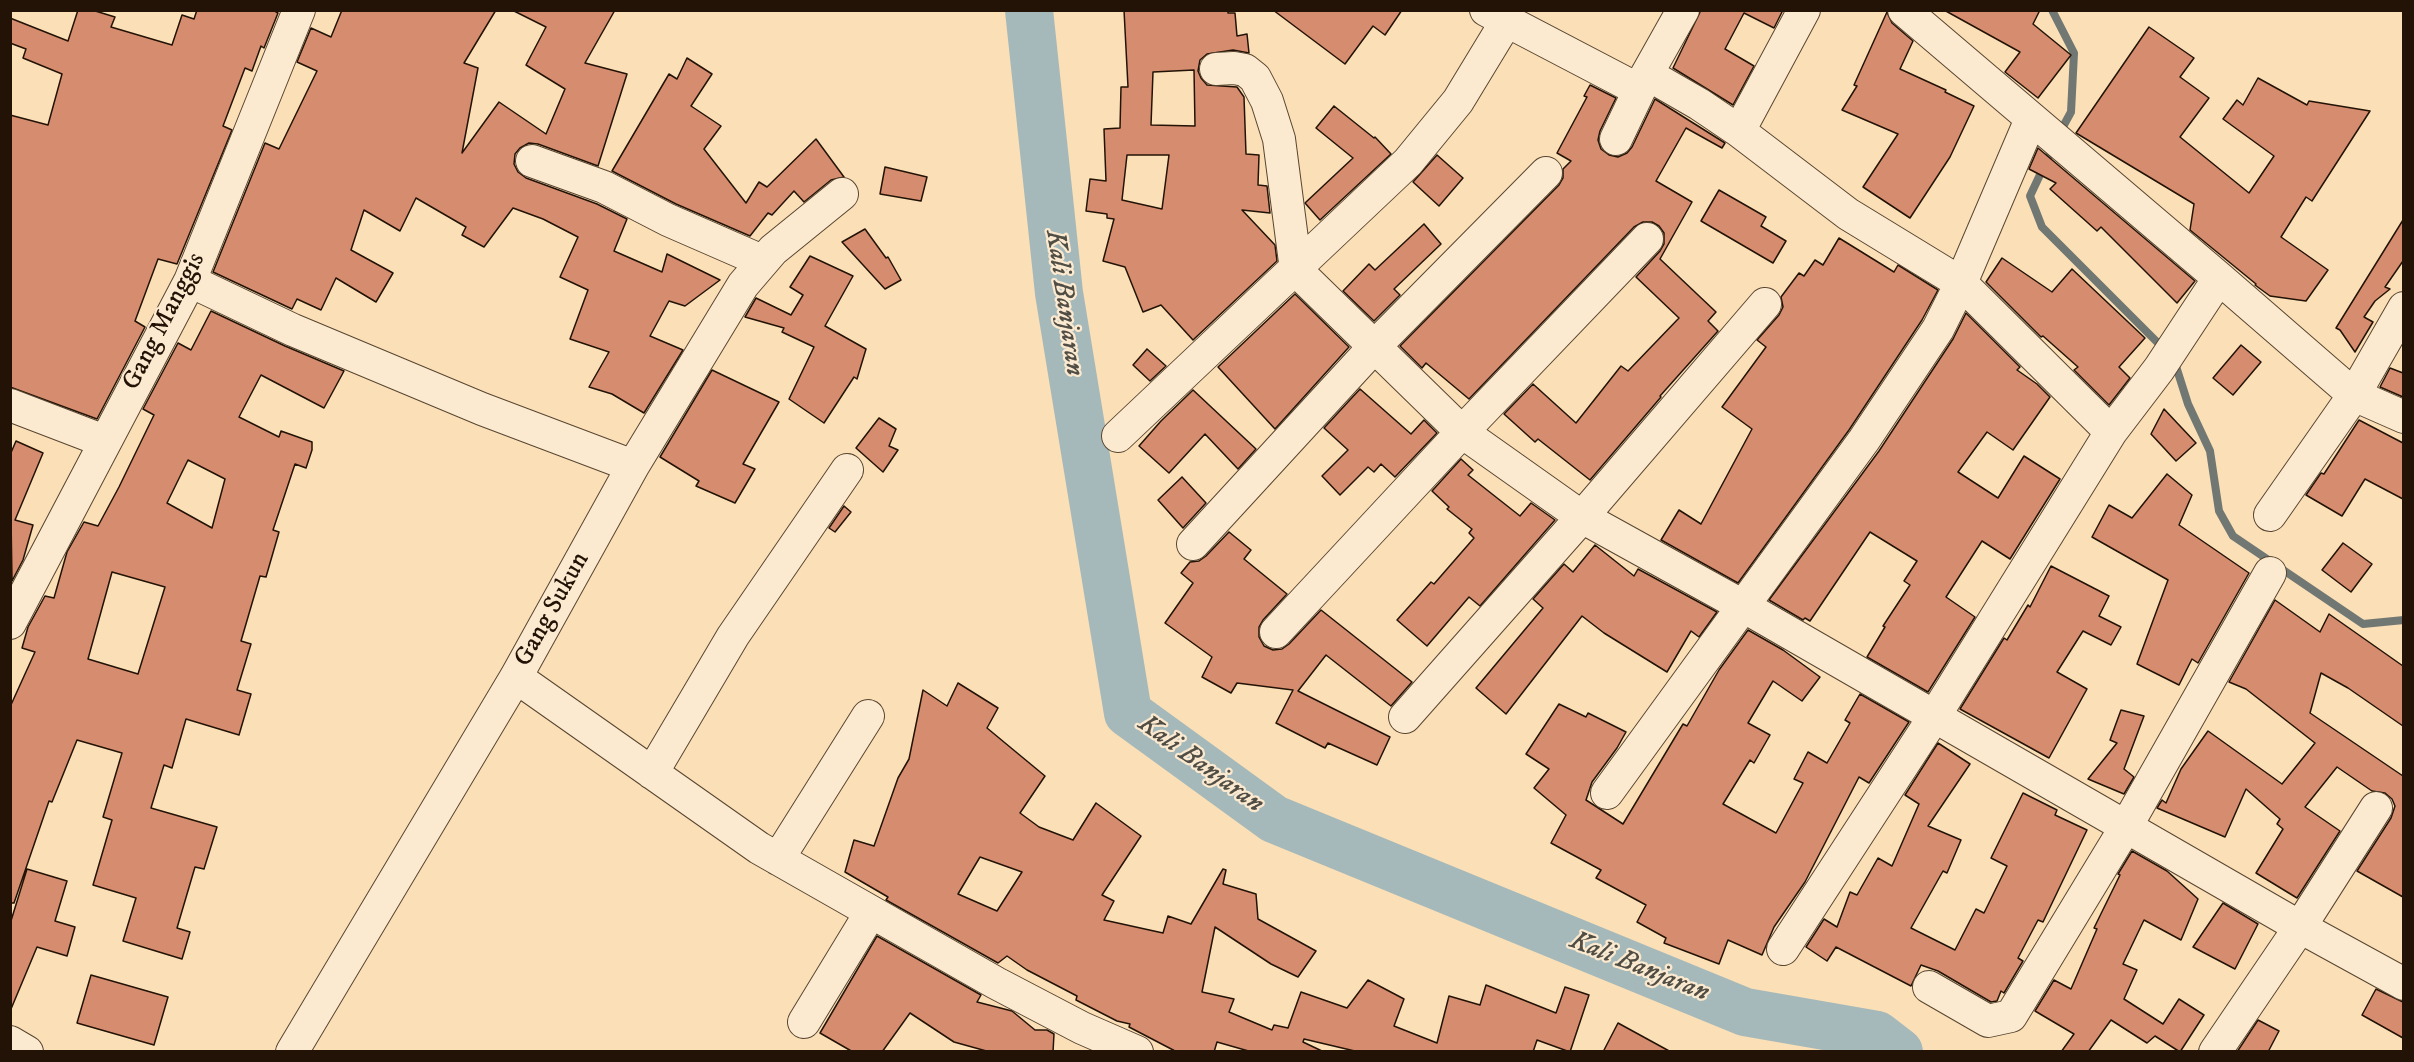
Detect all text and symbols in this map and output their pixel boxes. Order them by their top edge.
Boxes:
water label: Kali Banjaran [1037,228,1089,378]
street label: Gang Manggis [117,248,213,396]
street label: Gang Sukun [509,547,597,673]
water label: Kali Banjaran [1131,709,1269,821]
water label: Kali Banjaran [1565,925,1713,1011]

